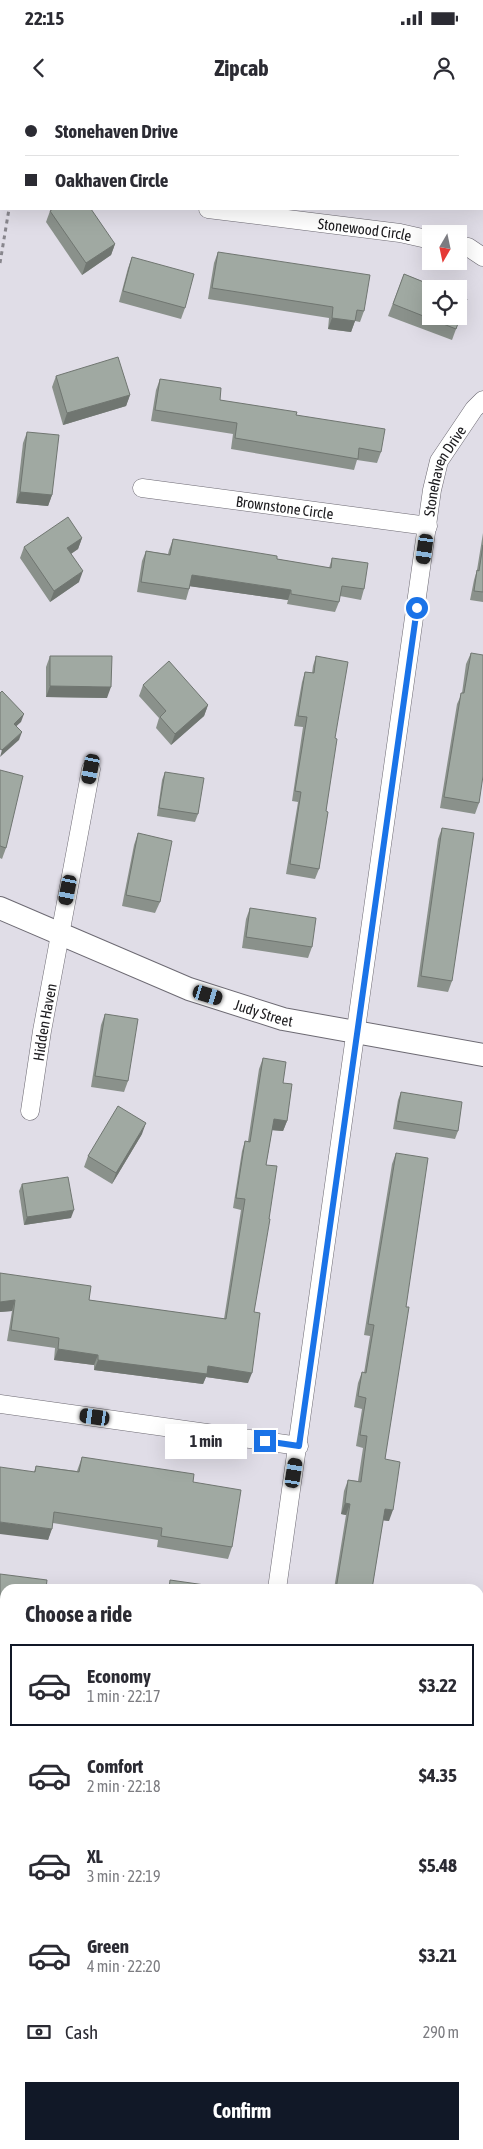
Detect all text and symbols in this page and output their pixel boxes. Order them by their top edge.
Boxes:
text: 22:15 [25,7,64,29]
icon: back [25,54,53,82]
icon: person [430,54,458,82]
text: Zipcab [214,55,269,81]
text: Stonehaven Drive [55,120,178,142]
text: Oakhaven Circle [55,169,168,191]
street label: Stonewood Circle [317,214,414,244]
north arrow [422,225,468,270]
map controls [422,225,467,325]
button: locate [422,280,467,325]
street label: Stonehaven Drive [420,422,469,517]
street label: Brownstone Circle [235,492,335,522]
car [415,533,434,565]
route start [406,597,428,619]
car [80,753,101,785]
car [57,874,78,906]
street label: Hidden Haven [29,982,59,1062]
car [191,983,224,1007]
street label: Judy Street [232,996,294,1029]
car [79,1407,110,1427]
callout: 1 min [165,1424,248,1458]
route end [254,1430,276,1452]
text: 1 min [190,1432,222,1450]
car [284,1457,303,1489]
text: Choose a ride [25,1601,132,1627]
icon: car [27,1663,72,1708]
text: Economy [87,1665,151,1687]
text: $3.22 [419,1674,457,1696]
text: 1 min · 22:17 [87,1687,160,1705]
icon: car [27,1753,72,1798]
text: Comfort [87,1755,143,1777]
text: $4.35 [419,1764,457,1786]
text: 2 min · 22:18 [87,1777,160,1795]
icon: car [27,1843,72,1888]
text: XL [87,1845,103,1867]
text: $5.48 [419,1854,457,1876]
text: 3 min · 22:19 [87,1867,160,1885]
icon: car [27,1933,72,1978]
text: Green [87,1935,129,1957]
text: $3.21 [419,1944,457,1966]
text: 4 min · 22:20 [87,1957,160,1975]
icon: cash [25,2018,53,2046]
text: Cash [65,2021,98,2043]
text: 290 m [423,2023,459,2041]
button: Confirm [25,2082,459,2140]

